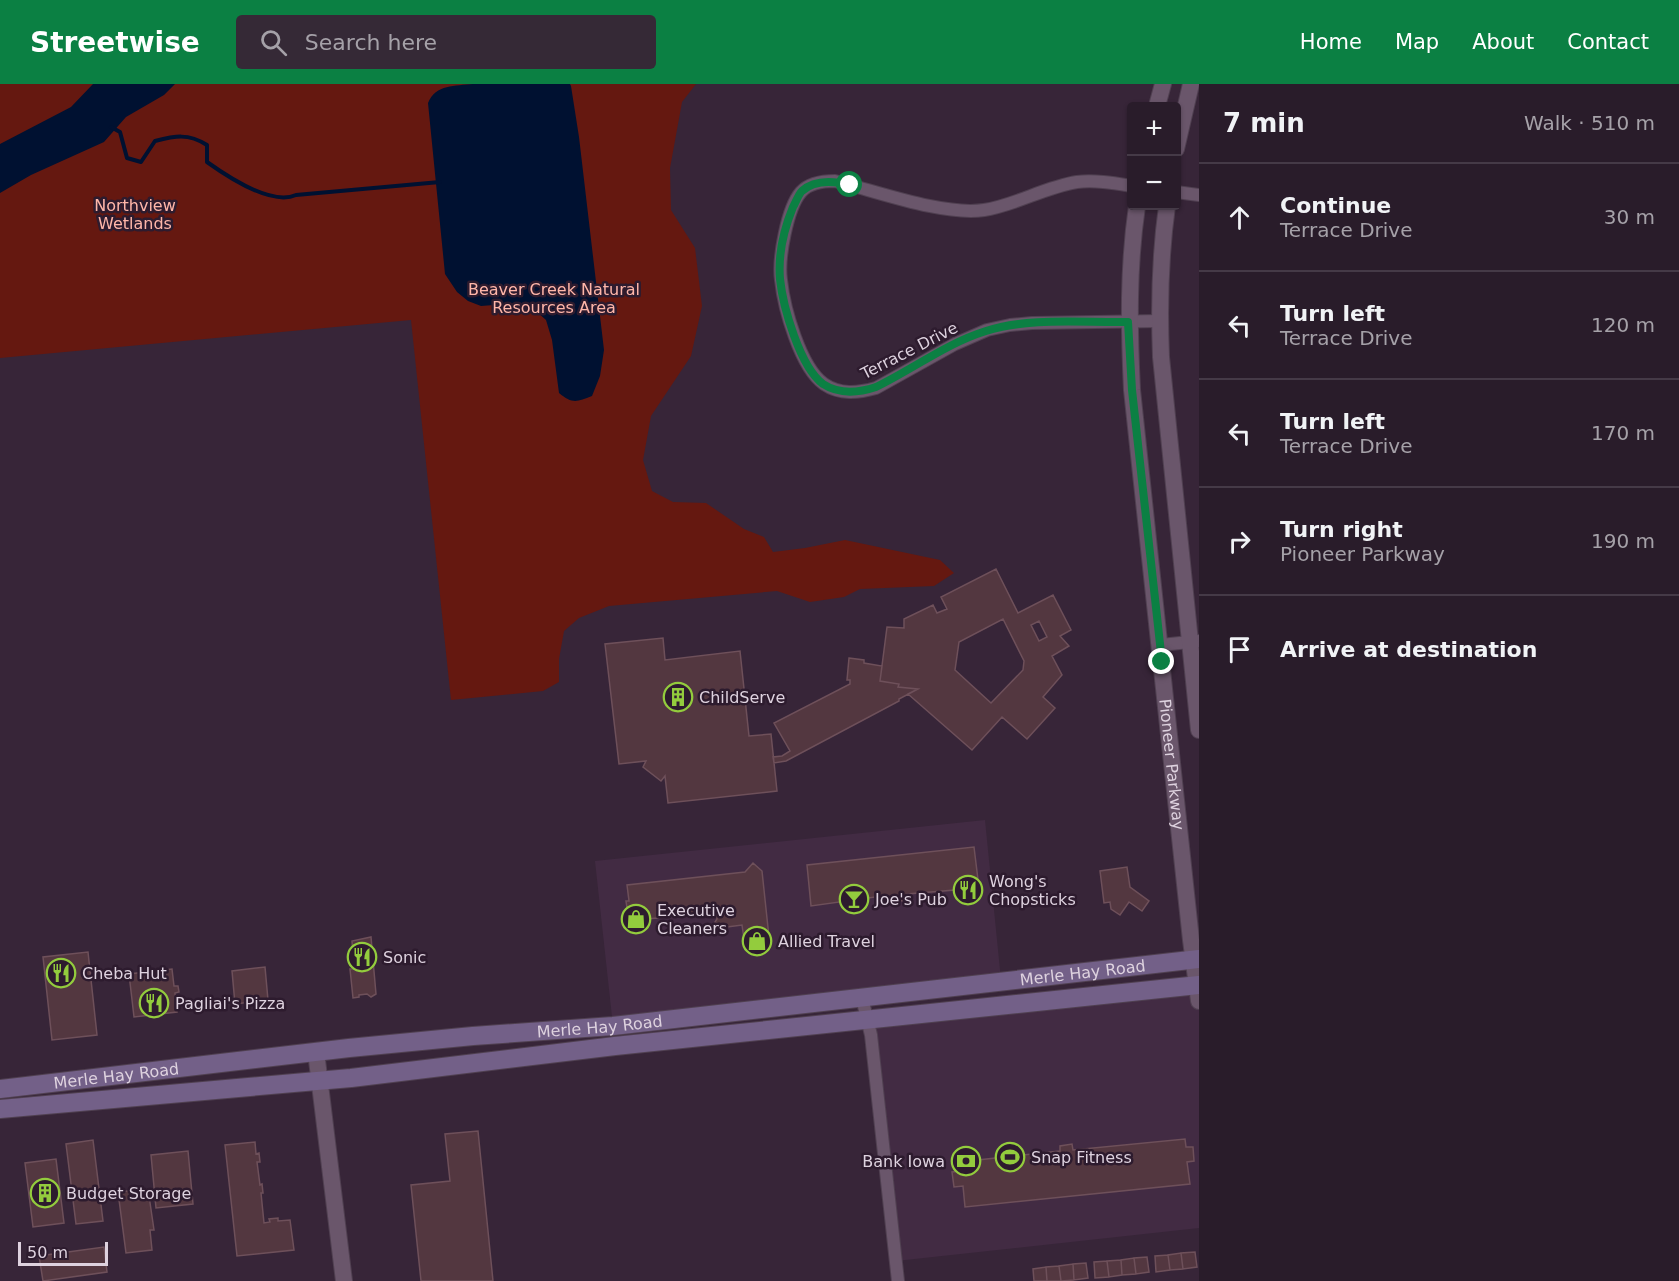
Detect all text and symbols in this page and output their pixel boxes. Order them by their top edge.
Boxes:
search box [236,15,656,69]
text: Streetwise [30,26,200,59]
icon: search [257,26,290,59]
text: Search here [305,30,437,55]
text: Home [1300,30,1362,54]
text: Map [1395,30,1439,54]
text: About [1472,30,1534,54]
text: Contact [1567,30,1649,54]
map controls [1127,102,1181,210]
button: + [1127,102,1181,156]
text: 7 min [1223,108,1305,138]
text: Walk · 510 m [1524,111,1655,135]
button: − [1127,156,1181,210]
route start [836,171,862,197]
text: Continue [1280,193,1391,218]
park label: Northview Wetlands [94,196,176,233]
icon: ahead [1223,201,1256,234]
text: 30 m [1604,205,1655,229]
text: Terrace Drive [1280,218,1412,242]
park label: Beaver Creek Natural Resources Area [468,280,640,317]
text: Turn left [1280,301,1385,326]
icon: left [1223,309,1256,342]
text: 120 m [1591,313,1655,337]
street label: Terrace Drive [857,318,961,383]
text: Terrace Drive [1280,326,1412,350]
text: Turn left [1280,409,1385,434]
icon: left [1223,417,1256,450]
text: 170 m [1591,421,1655,445]
text: Terrace Drive [1280,434,1412,458]
text: Turn right [1280,517,1403,542]
icon: right [1223,525,1256,558]
text: 190 m [1591,529,1655,553]
text: Pioneer Parkway [1280,542,1445,566]
icon: arrive [1223,633,1256,666]
text: Arrive at destination [1280,637,1537,662]
route end [1148,648,1174,674]
building icon: ChildServe [662,681,694,713]
place label: ChildServe [699,688,785,707]
street label: Pioneer Parkway [1155,698,1188,831]
place label: Wong's Chopsticks [989,872,1076,909]
restaurant icon: Wong's Chopsticks [952,874,984,906]
bar icon: Joe's Pub [838,883,870,915]
place label: Joe's Pub [874,890,947,909]
place label: Executive Cleaners [657,901,735,938]
shop icon: Executive Cleaners [620,903,652,935]
shop icon: Allied Travel [741,925,773,957]
place label: Allied Travel [778,932,875,951]
restaurant icon: Sonic [346,941,378,973]
place label: Sonic [383,948,426,967]
street label: Merle Hay Road [1019,956,1146,989]
restaurant icon: Cheba Hut [45,957,77,989]
place label: Cheba Hut [82,964,167,983]
restaurant icon: Pagliai's Pizza [138,987,170,1019]
place label: Pagliai's Pizza [175,994,285,1013]
street label: Merle Hay Road [536,1011,664,1041]
street label: Merle Hay Road [52,1059,180,1093]
sports icon: Snap Fitness [994,1141,1026,1173]
bank icon: Bank Iowa [950,1145,982,1177]
place label: Snap Fitness [1031,1148,1132,1167]
place label: Bank Iowa [862,1152,945,1171]
building icon: Budget Storage [29,1177,61,1209]
place label: Budget Storage [66,1184,191,1203]
scale bar [18,1239,108,1266]
text: 50 m [27,1243,68,1262]

